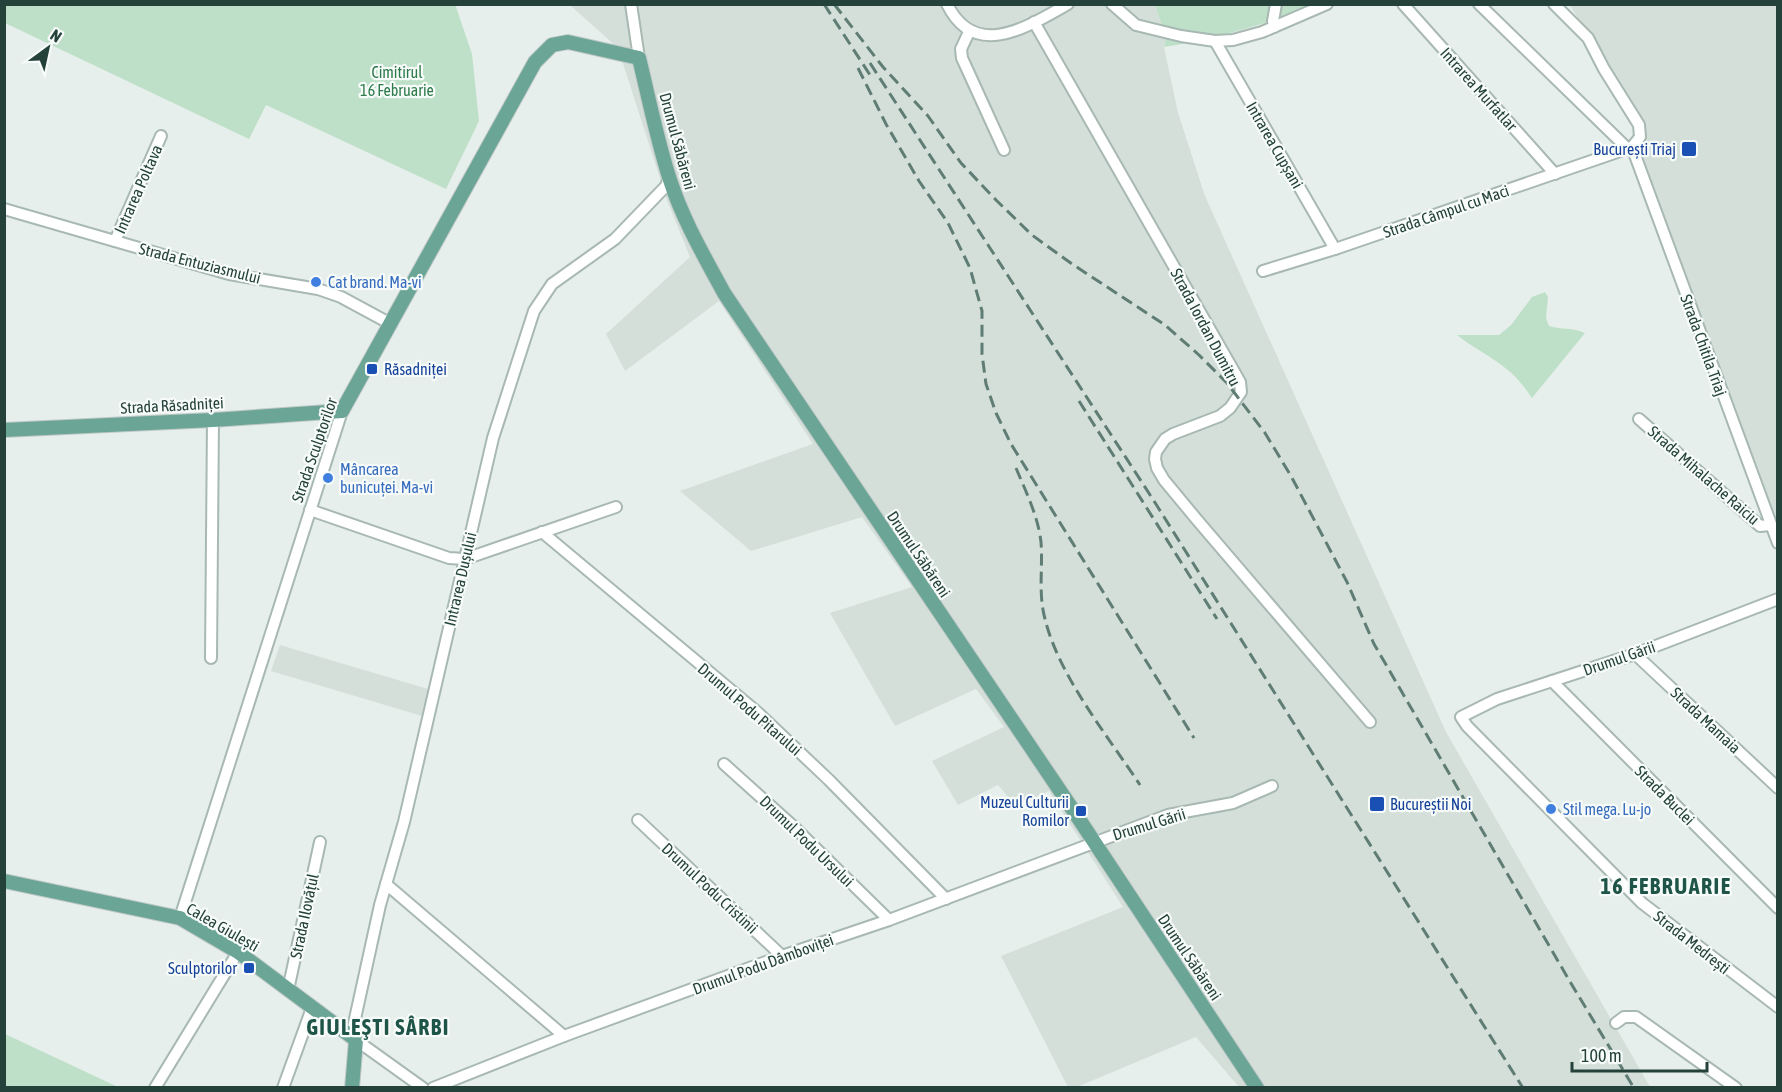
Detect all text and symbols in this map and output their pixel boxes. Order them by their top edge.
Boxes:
north arrow [18,18,78,78]
text: N [47,25,65,46]
street label: Intrarea Murfatlar [1437,44,1521,135]
park label: Cimitirul 16 Februarie [360,63,434,99]
street label: Drumul Săbăreni [656,91,700,191]
street label: Intrarea Cupșani [1242,99,1307,192]
place label: București Triaj [1593,140,1676,159]
marker: București Triaj [1680,140,1698,158]
street label: Intrarea Poltava [110,142,166,236]
street label: Strada Câmpul cu Maci [1381,181,1512,242]
street label: Strada Entuziasmului [137,239,263,287]
street label: Strada Iordan Dumitru [1167,265,1245,389]
place label: Cat brand. Ma-vi [328,273,422,291]
marker: Cat brand. Ma-vi [309,275,323,289]
street label: Strada Chitila Triaj [1676,292,1731,399]
place label: Răsadniței [384,360,447,379]
marker: Răsadniței [365,362,379,376]
street label: Strada Răsadniței [120,393,224,418]
street label: Strada Sculptorilor [288,395,341,505]
street label: Strada Mihalache Raiciu [1645,422,1763,528]
place label: Mâncarea bunicuței. Ma-vi [340,460,433,497]
marker: Mâncarea bunicuței. Ma-vi [321,471,335,485]
street label: Drumul Săbăreni [884,508,954,600]
street label: Intrarea Dușului [440,530,480,628]
street label: Drumul Gării [1581,637,1657,679]
street label: Drumul Podu Pitarului [695,659,805,759]
street label: Strada Mamaia [1667,683,1745,757]
street label: Strada Buclei [1632,762,1698,828]
street label: Drumul Podu Ursului [757,792,857,890]
place label: Muzeul Culturii Romilor [980,793,1069,829]
marker: Bucureștii Noi [1368,795,1386,813]
place label: Bucureștii Noi [1390,795,1471,814]
place label: Stil mega. Lu-jo [1563,800,1651,819]
marker: Stil mega. Lu-jo [1544,802,1558,816]
marker: Muzeul Culturii Romilor [1074,804,1088,818]
street label: Drumul Gării [1110,804,1188,844]
street label: Drumul Podu Cristinii [658,839,762,937]
street label: Strada Ilovățul [286,871,323,960]
district label: 16 FEBRUARIE [1600,873,1732,899]
street label: Calea Giulești [183,899,262,956]
street label: Strada Medrești [1650,907,1734,978]
street label: Drumul Săbăreni [1155,911,1225,1003]
street label: Drumul Podu Dâmboviței [690,930,836,999]
place label: Sculptorilor [168,959,237,978]
marker: Sculptorilor [242,961,256,975]
district label: GIULEŞTI SÂRBI [306,1014,450,1040]
scale bar [1572,1035,1707,1073]
text: 100 m [1581,1045,1622,1066]

